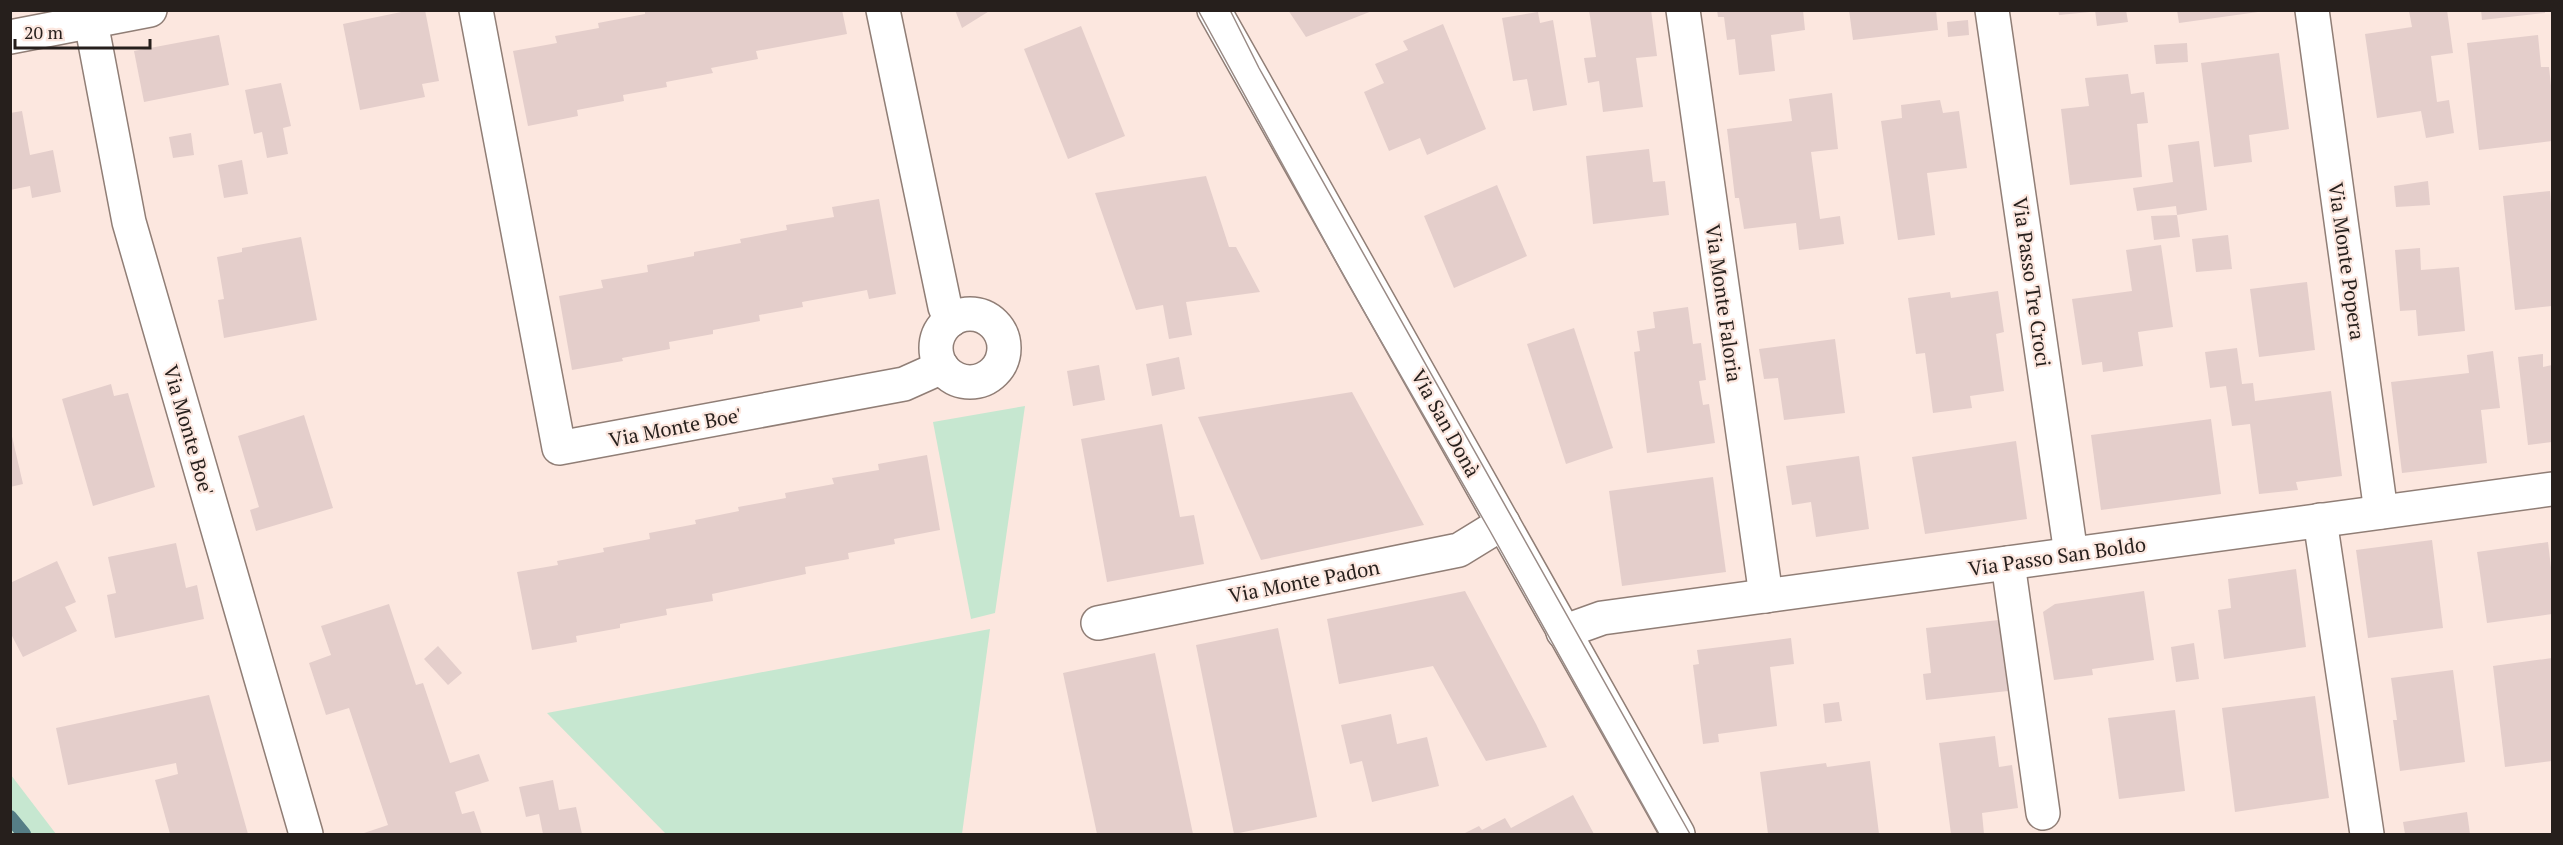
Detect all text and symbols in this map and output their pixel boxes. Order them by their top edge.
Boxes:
scale bar [15,12,150,50]
text: 20 m [24,20,64,44]
street label: Via Monte Popera [2323,180,2371,342]
street label: Via Passo Tre Croci [2007,195,2057,369]
street label: Via Monte Faloria [1700,222,1748,384]
street label: Via Monte Boe' [158,362,220,498]
street label: Via San Donà [1405,364,1487,482]
street label: Via Monte Boe' [606,401,744,453]
street label: Via Passo San Boldo [1966,530,2148,582]
street label: Via Monte Padon [1226,553,1382,609]

